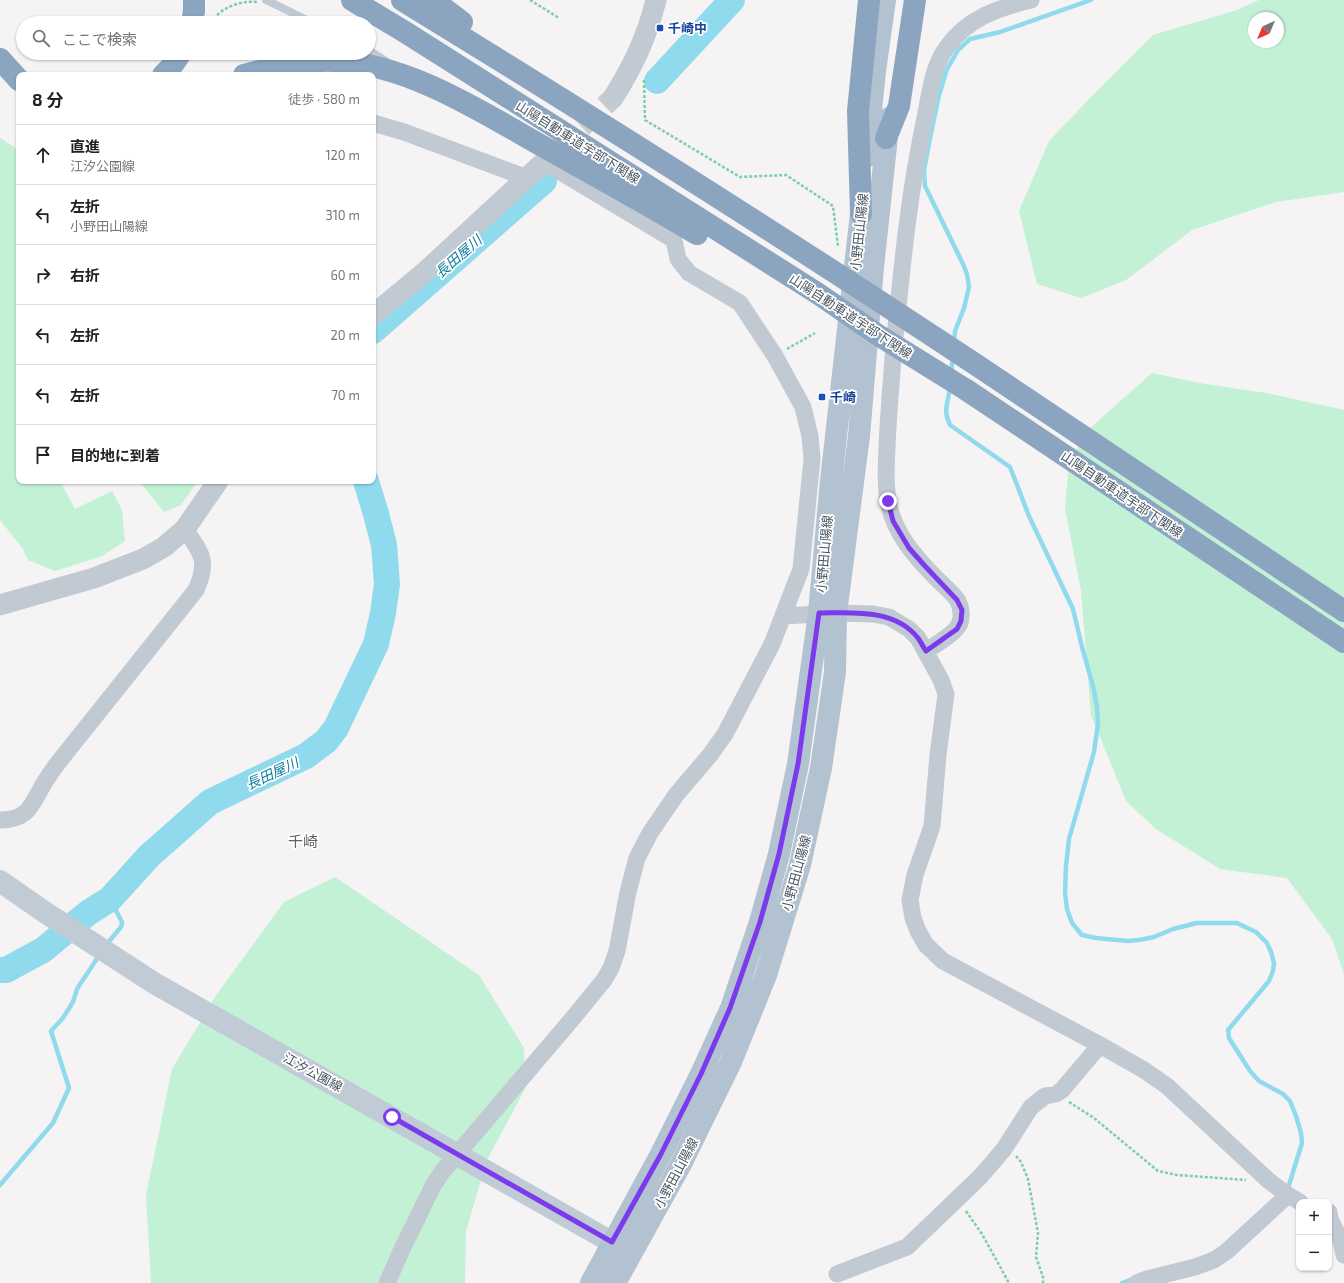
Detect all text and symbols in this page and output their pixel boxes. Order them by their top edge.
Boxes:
north arrow [1248,12,1284,48]
search box [16,16,376,60]
place label: 千崎中 [668,20,707,36]
marker: 千崎中 [655,23,665,33]
icon: search [30,27,52,49]
text: ここで検索 [62,30,137,48]
text: 8 分 [32,89,63,109]
text: 徒歩 · 580 m [288,91,360,107]
street label: 山陽自動車道宇部下関線 [513,97,643,187]
text: 直進 [70,137,100,155]
icon: ahead [32,144,54,166]
text: 120 m [325,147,360,163]
text: 江汐公園線 [70,158,135,174]
street label: 小野田山陽線 [847,192,871,272]
text: 左折 [70,197,100,215]
icon: left [32,204,54,226]
text: 310 m [325,207,360,223]
text: 小野田山陽線 [70,218,148,234]
water label: 長田屋川 [431,230,486,281]
icon: right [32,264,54,286]
text: 右折 [70,266,100,284]
text: 60 m [330,267,360,283]
street label: 山陽自動車道宇部下関線 [787,270,915,362]
icon: left [32,324,54,346]
text: 左折 [70,326,100,344]
text: 20 m [331,327,360,343]
icon: left [32,384,54,406]
text: 左折 [70,386,100,404]
text: 70 m [331,387,360,403]
place label: 千崎 [830,389,856,405]
marker: 千崎 [817,392,827,402]
icon: arrive [32,444,54,466]
text: 目的地に到着 [70,446,160,464]
street label: 山陽自動車道宇部下関線 [1058,447,1186,541]
route end [879,492,897,510]
street label: 小野田山陽線 [813,514,835,594]
water label: 長田屋川 [243,753,303,793]
district label: 千崎 [288,832,318,850]
street label: 小野田山陽線 [778,833,814,913]
street label: 江汐公園線 [281,1049,345,1095]
route start [383,1108,401,1126]
street label: 小野田山陽線 [651,1135,701,1211]
map controls [1296,1199,1332,1271]
button: + [1296,1199,1332,1235]
button: − [1296,1235,1332,1271]

